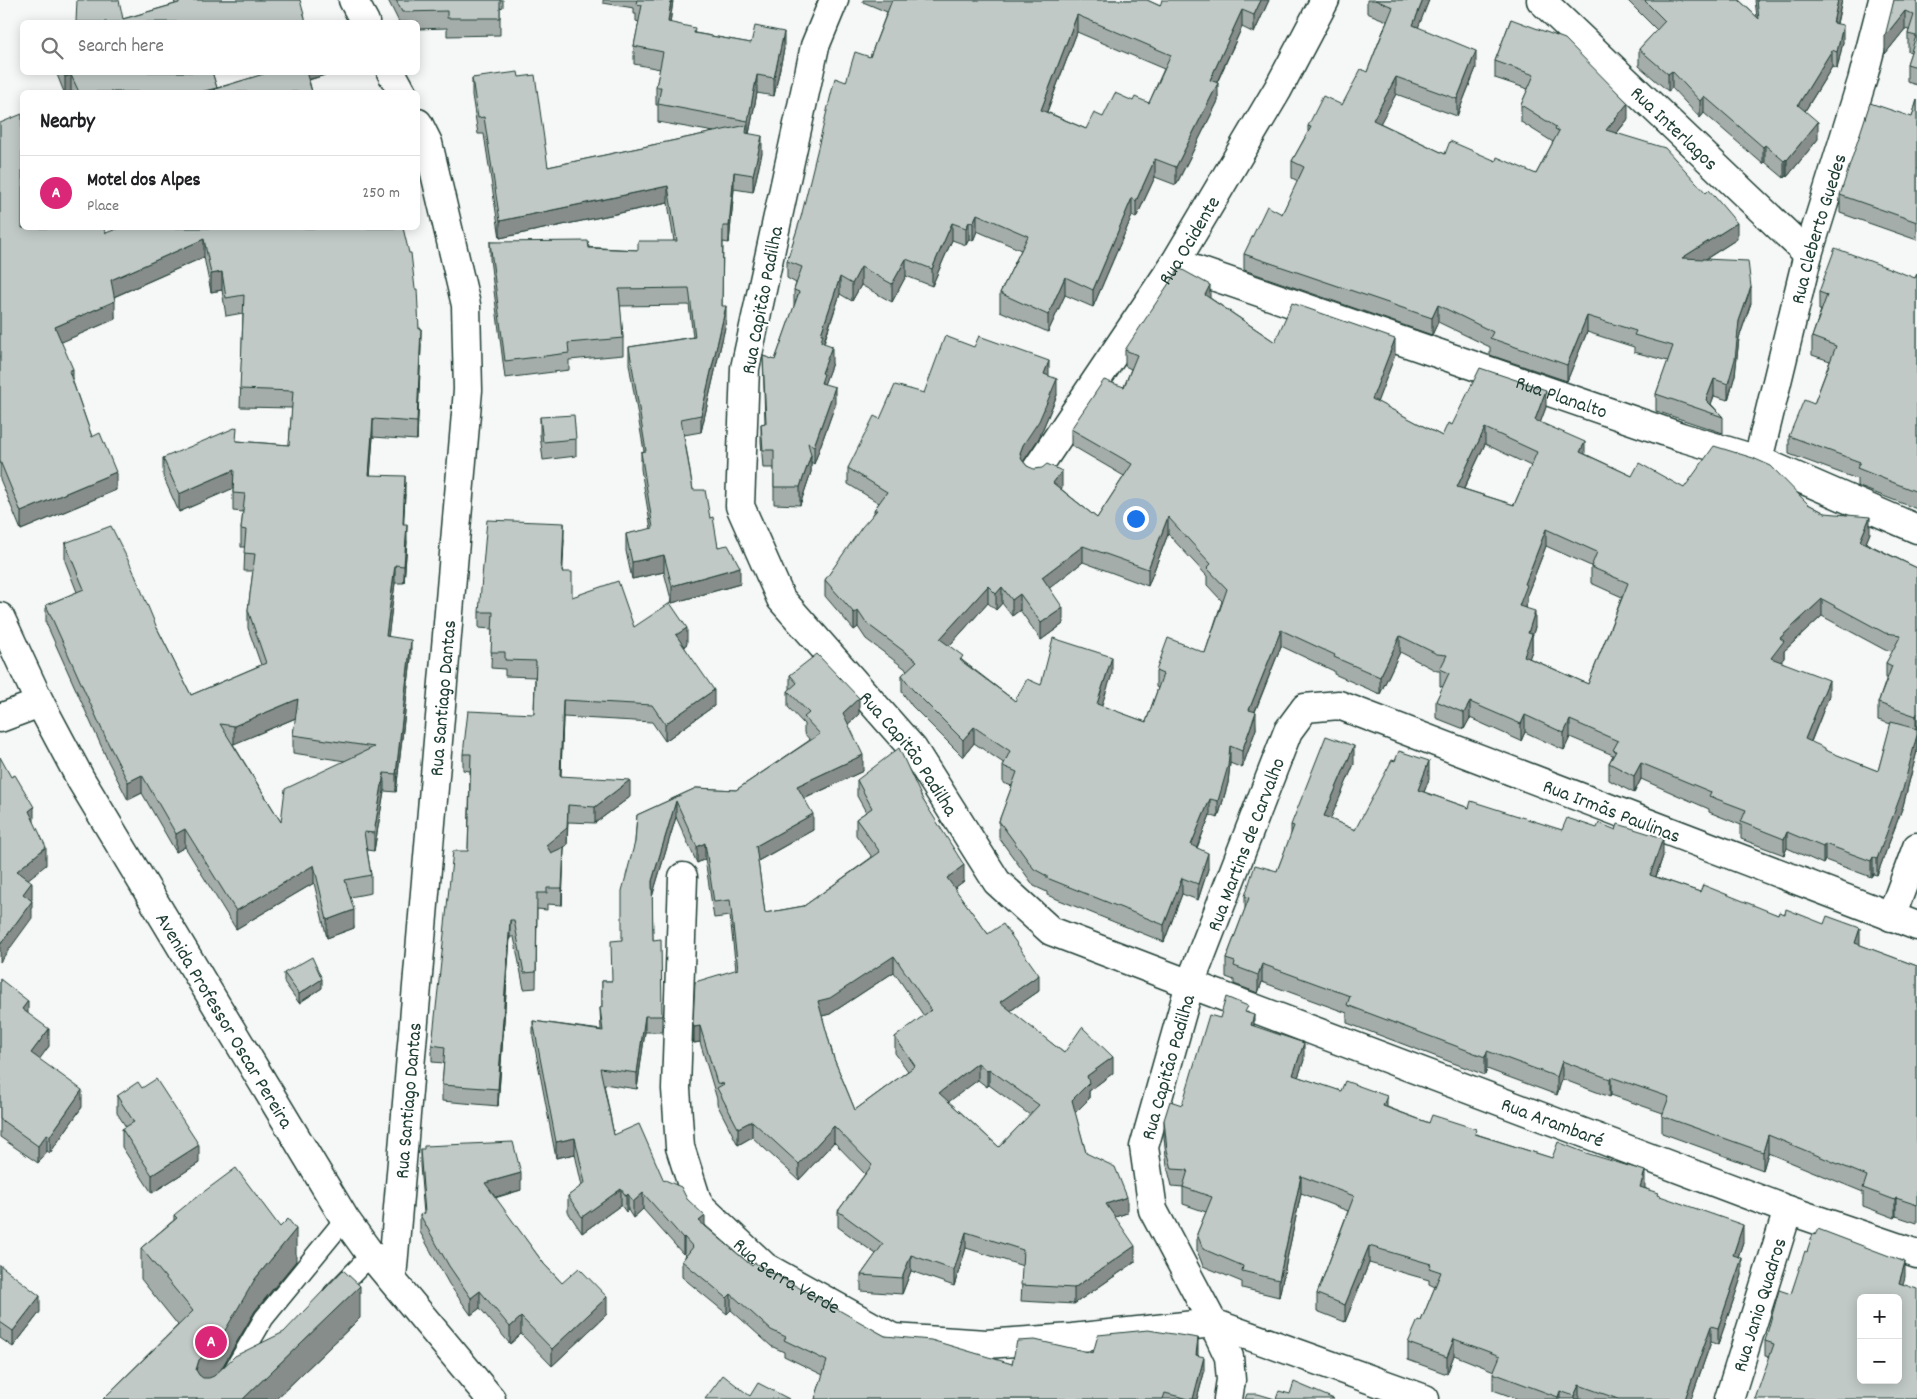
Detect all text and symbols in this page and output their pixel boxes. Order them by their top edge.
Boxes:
search box [20,20,420,75]
icon: search [38,34,66,62]
text: Search here [78,34,164,61]
street label: Rua Interlagos [1623,81,1723,178]
text: Nearby [40,108,95,138]
street label: Rua Cleberto Guedes [1785,151,1855,307]
text: Motel dos Alpes [87,168,201,195]
text: A [52,182,60,205]
text: 250 m [362,182,400,205]
street label: Rua Ocidente [1153,192,1229,292]
text: Place [87,195,119,218]
street label: Rua Capitão Padilha [736,224,792,377]
street label: Rua Planalto [1511,370,1611,428]
your location [1123,506,1149,532]
street label: Rua Santiago Dantas [424,619,465,778]
street label: Rua Capitão Padilha [851,686,963,823]
street label: Rua Martins de Carvalho [1202,754,1294,936]
street label: Rua Irmãs Paulinas [1538,774,1684,852]
street label: Avenida Professor Oscar Pereira [147,908,299,1135]
street label: Rua Capitão Padilha [1136,991,1204,1144]
street label: Rua Santiago Dantas [390,1022,431,1180]
street label: Rua Arambaré [1497,1092,1607,1156]
street label: Rua Serra Verde [725,1233,844,1323]
street label: Rua Janio Quadros [1727,1235,1795,1376]
map controls [1857,1294,1902,1384]
button: + [1857,1294,1902,1339]
pin: A [195,1323,227,1361]
button: − [1857,1339,1902,1384]

